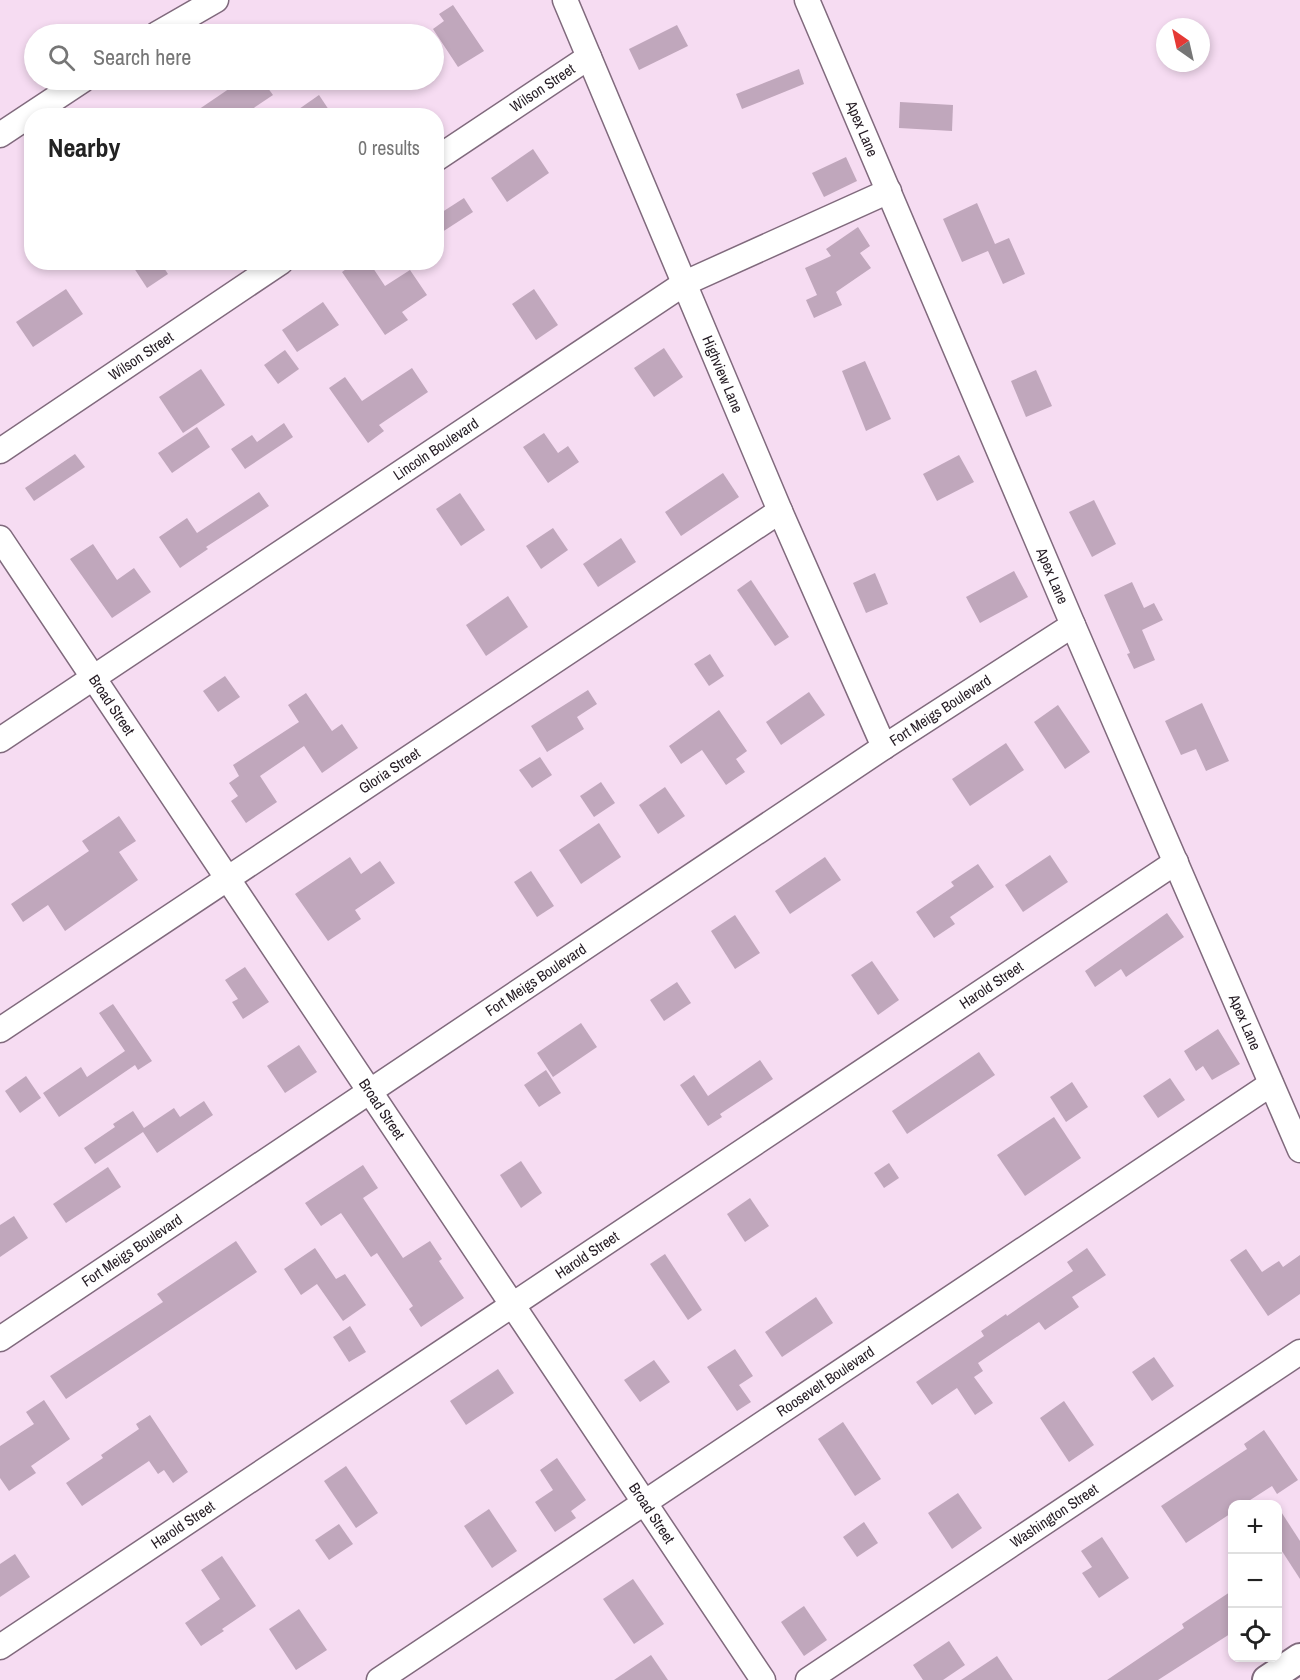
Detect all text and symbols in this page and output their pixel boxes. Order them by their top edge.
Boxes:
north arrow [1156,18,1210,72]
search box [24,24,444,90]
icon: search [45,41,78,74]
text: Search here [93,42,191,72]
street label: Wilson Street [506,58,579,117]
street label: Apex Lane [841,97,884,160]
text: Nearby [48,130,120,165]
text: 0 results [358,134,420,161]
street label: Wilson Street [104,326,178,385]
street label: Highview Lane [697,332,749,416]
street label: Lincoln Boulevard [389,413,482,485]
street label: Apex Lane [1031,544,1074,607]
street label: Broad Street [84,670,140,740]
street label: Fort Meigs Boulevard [885,670,995,751]
street label: Gloria Street [354,742,425,798]
street label: Fort Meigs Boulevard [481,938,590,1021]
street label: Harold Street [955,956,1028,1014]
street label: Apex Lane [1223,990,1267,1053]
street label: Broad Street [354,1074,410,1144]
street label: Fort Meigs Boulevard [77,1209,186,1291]
street label: Harold Street [551,1225,623,1283]
street label: Roosevelt Boulevard [772,1341,878,1422]
street label: Broad Street [624,1478,680,1548]
street label: Washington Street [1006,1478,1103,1552]
street label: Harold Street [147,1495,219,1553]
map controls [1228,1500,1282,1662]
button: + [1228,1500,1282,1554]
button: − [1228,1554,1282,1608]
button: locate [1228,1608,1282,1662]

